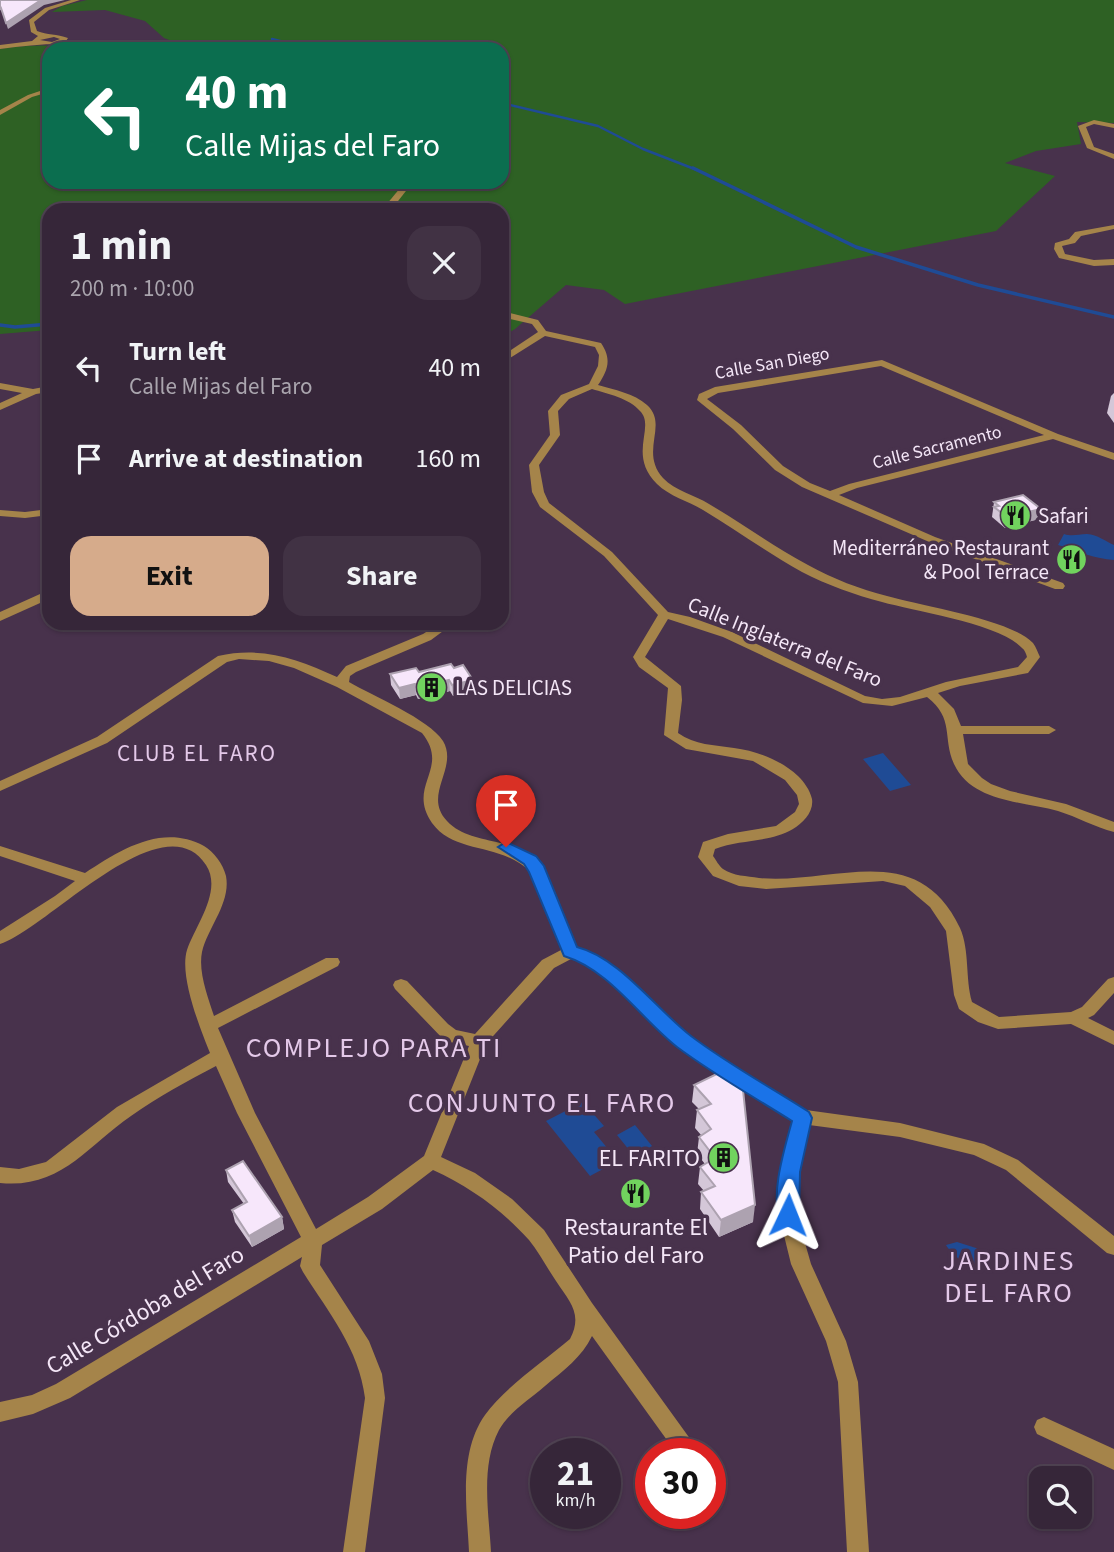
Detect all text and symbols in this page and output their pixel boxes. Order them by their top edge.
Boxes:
text: 40 m [185,58,289,128]
icon: left [70,70,161,161]
text: Calle Mijas del Faro [185,123,440,169]
text: 1 min [70,216,172,276]
button: close [407,226,481,300]
text: 200 m · 10:00 [70,272,194,305]
text: Turn left [129,333,226,370]
street label: Calle San Diego [713,341,831,386]
icon: left [70,349,108,387]
text: 40 m [428,349,481,386]
text: Calle Mijas del Faro [129,370,312,403]
street label: Calle Sacramento [870,419,1004,476]
icon: arrive [70,440,108,478]
text: Arrive at destination [129,440,363,477]
text: 160 m [415,440,481,477]
restaurant icon: Safari [998,499,1032,533]
place label: Safari [1038,501,1089,531]
place label: Mediterráneo Restaurant & Pool Terrace [832,533,1049,587]
button: Exit [70,536,269,616]
button: Share [283,536,481,616]
restaurant icon: Mediterráneo Restaurant & Pool Terrace [1055,543,1089,577]
street label: Calle Inglaterra del Faro [683,589,887,695]
building icon: LAS DELICIAS [415,671,449,705]
place label: LAS DELICIAS [455,673,572,703]
district label: CLUB EL FARO [117,737,277,770]
pin [476,775,536,847]
icon: arrive [487,786,525,824]
district label: COMPLEJO PARA TI [246,1028,502,1068]
district label: CONJUNTO EL FARO [408,1083,676,1123]
place label: EL FARITO [599,1141,700,1176]
building icon: EL FARITO [706,1141,740,1175]
restaurant icon: Restaurante El Patio del Faro [619,1176,653,1210]
position arrow [751,1178,825,1252]
place label: Restaurante El Patio del Faro [564,1210,708,1273]
street label: Calle Córdoba del Faro [39,1237,251,1384]
district label: JARDINES DEL FARO [943,1241,1075,1313]
speed limit sign: 30 [635,1438,726,1529]
text: 21 [557,1449,594,1499]
map controls [1029,1466,1092,1529]
button: search [1029,1466,1092,1529]
text: km/h [556,1488,595,1513]

